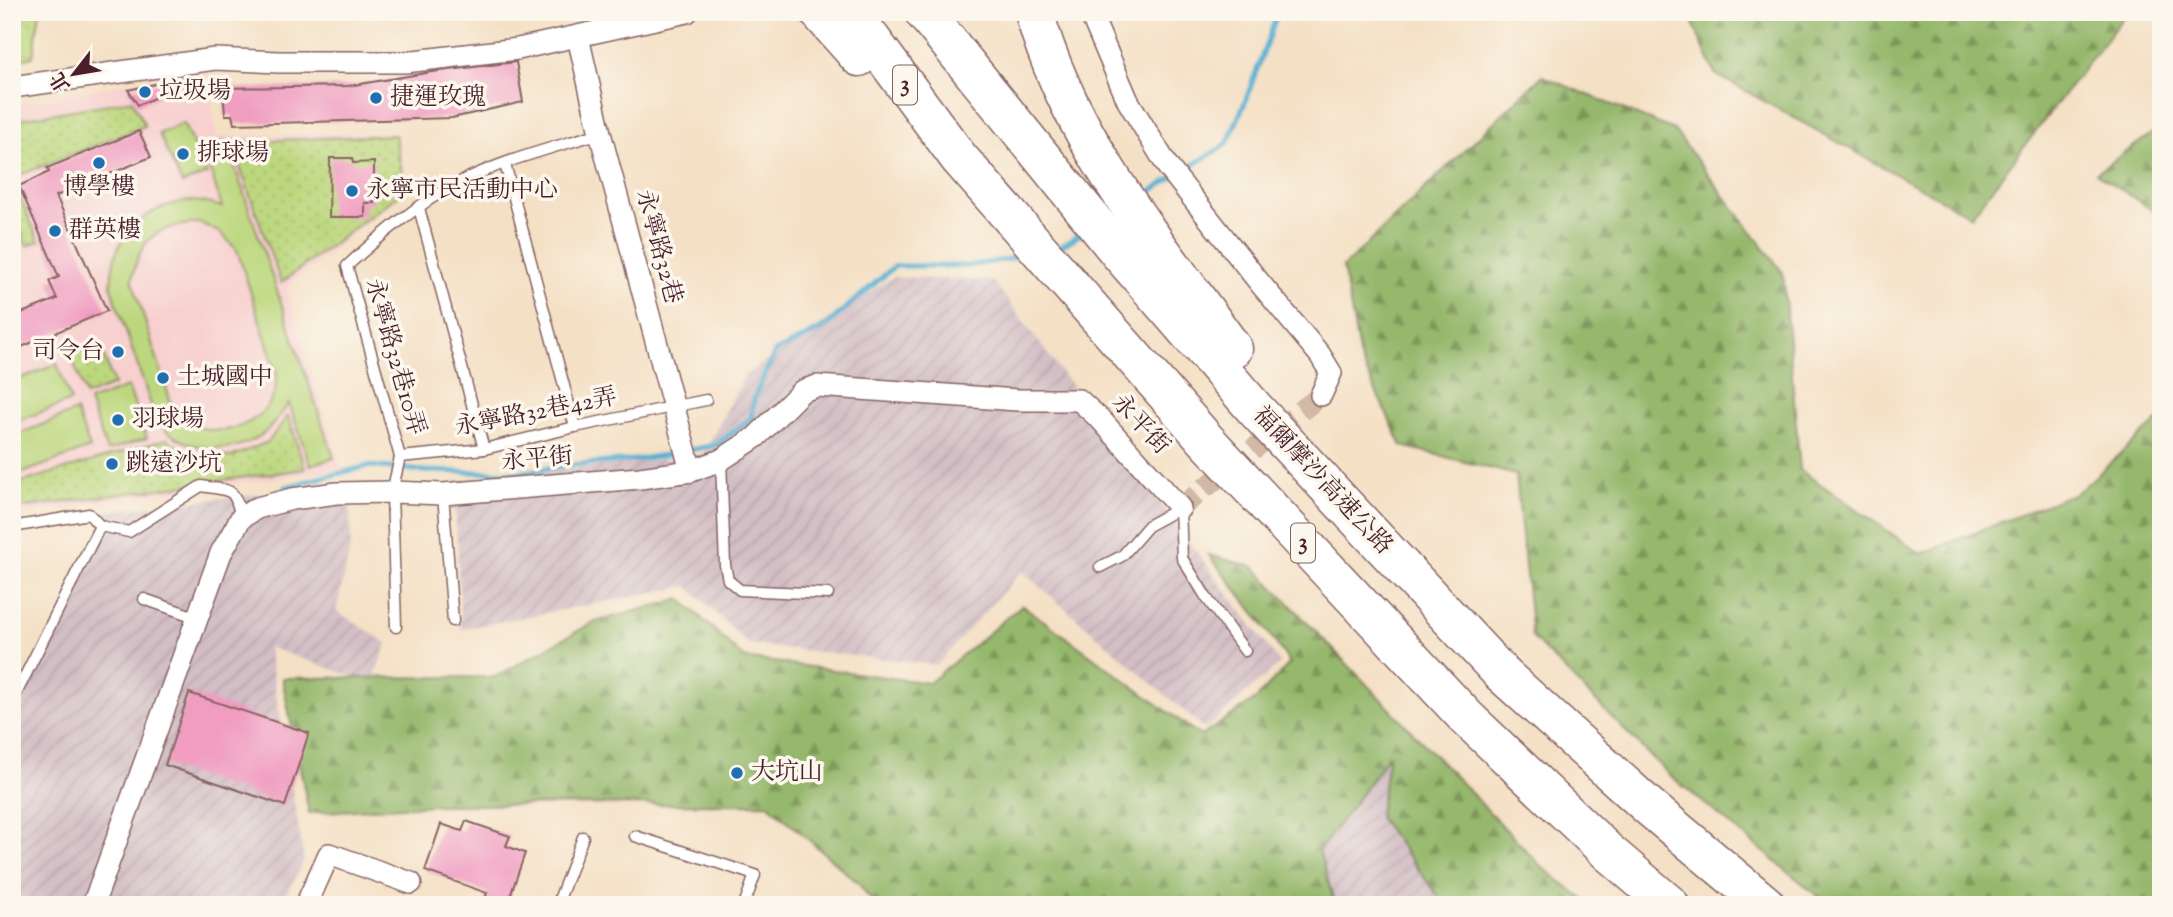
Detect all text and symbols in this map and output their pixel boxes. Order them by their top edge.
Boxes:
north arrow [38,38,108,108]
text: 北 [45,66,78,97]
road number: 3 [893,66,917,104]
place label: 垃圾場 [159,75,231,109]
place label: 捷運玫瑰 [390,81,486,115]
marker: 垃圾場 [137,84,153,100]
marker: 捷運玫瑰 [368,90,384,106]
place label: 排球場 [197,137,269,171]
marker: 排球場 [175,146,191,162]
marker: 博學樓 [91,155,107,171]
place label: 博學樓 [63,171,135,205]
place label: 永寧市民活動中心 [366,174,558,208]
marker: 永寧市民活動中心 [344,183,360,199]
street label: 永寧路32巷 [626,186,690,308]
place label: 群英樓 [69,214,141,248]
marker: 群英樓 [47,223,63,239]
street label: 永寧路32巷10弄 [355,275,433,439]
place label: 司令台 [32,335,104,369]
marker: 司令台 [110,344,126,360]
place label: 土城國中 [177,361,273,395]
marker: 土城國中 [155,370,171,386]
street label: 永寧路32巷42弄 [452,381,620,445]
street label: 永平街 [1103,387,1177,463]
street label: 福爾摩沙高速公路 [1244,399,1400,563]
place label: 羽球場 [132,403,204,437]
marker: 羽球場 [110,412,126,428]
street label: 永平街 [500,440,574,480]
place label: 跳遠沙坑 [126,447,222,481]
marker: 跳遠沙坑 [104,456,120,472]
road number: 3 [1291,524,1315,562]
place label: 大坑山 [751,756,823,790]
marker: 大坑山 [729,765,745,781]

